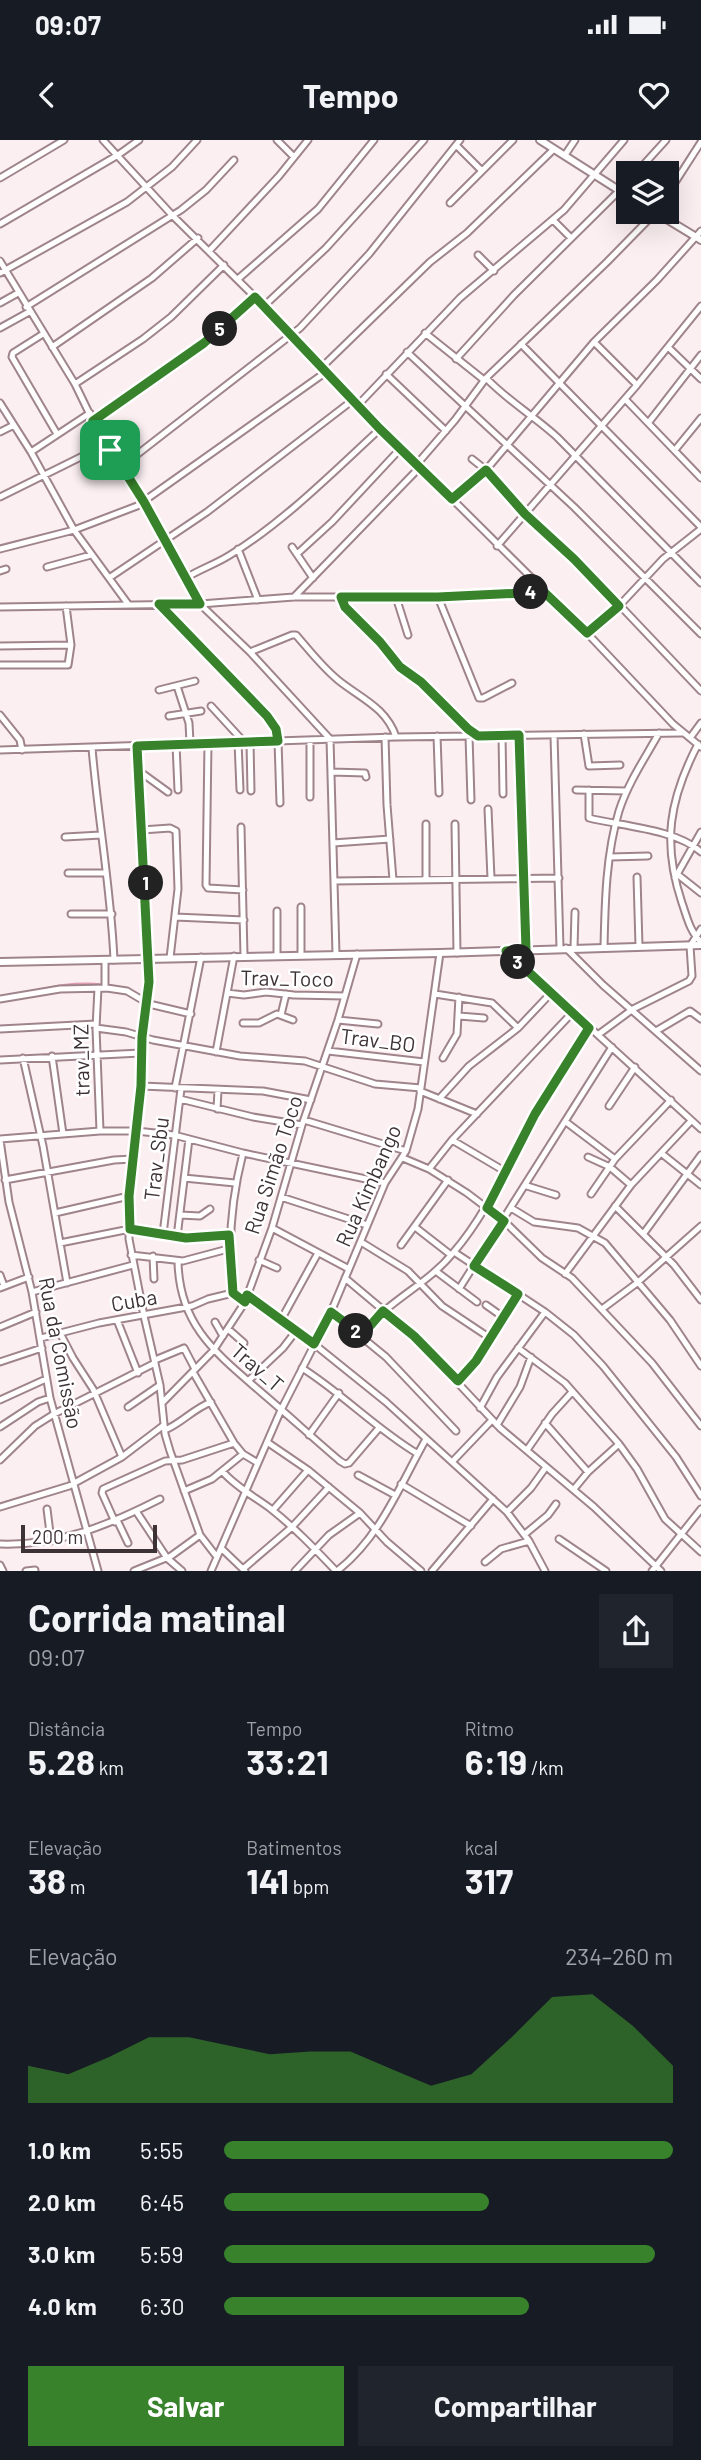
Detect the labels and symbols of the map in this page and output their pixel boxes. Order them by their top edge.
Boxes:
pin: 5 [202,312,238,346]
pin [80,420,140,480]
pin: 4 [514,574,548,610]
pin: 1 [128,866,164,900]
pin: 3 [500,944,536,980]
street label: Trav_Toco [240,964,334,991]
street label: Trav_BO [339,1023,417,1057]
street label: trav_MZ [67,1024,94,1097]
street label: Rua Simão Toco [238,1092,307,1237]
street label: Trav_Sbu [138,1116,173,1202]
street label: Rua Kimbango [330,1121,406,1250]
street label: Rua da Comissão [34,1275,88,1431]
street label: Cuba [109,1283,159,1316]
pin: 2 [338,1314,374,1348]
street label: Trav_T [227,1337,289,1396]
scale bar [21,1522,158,1554]

